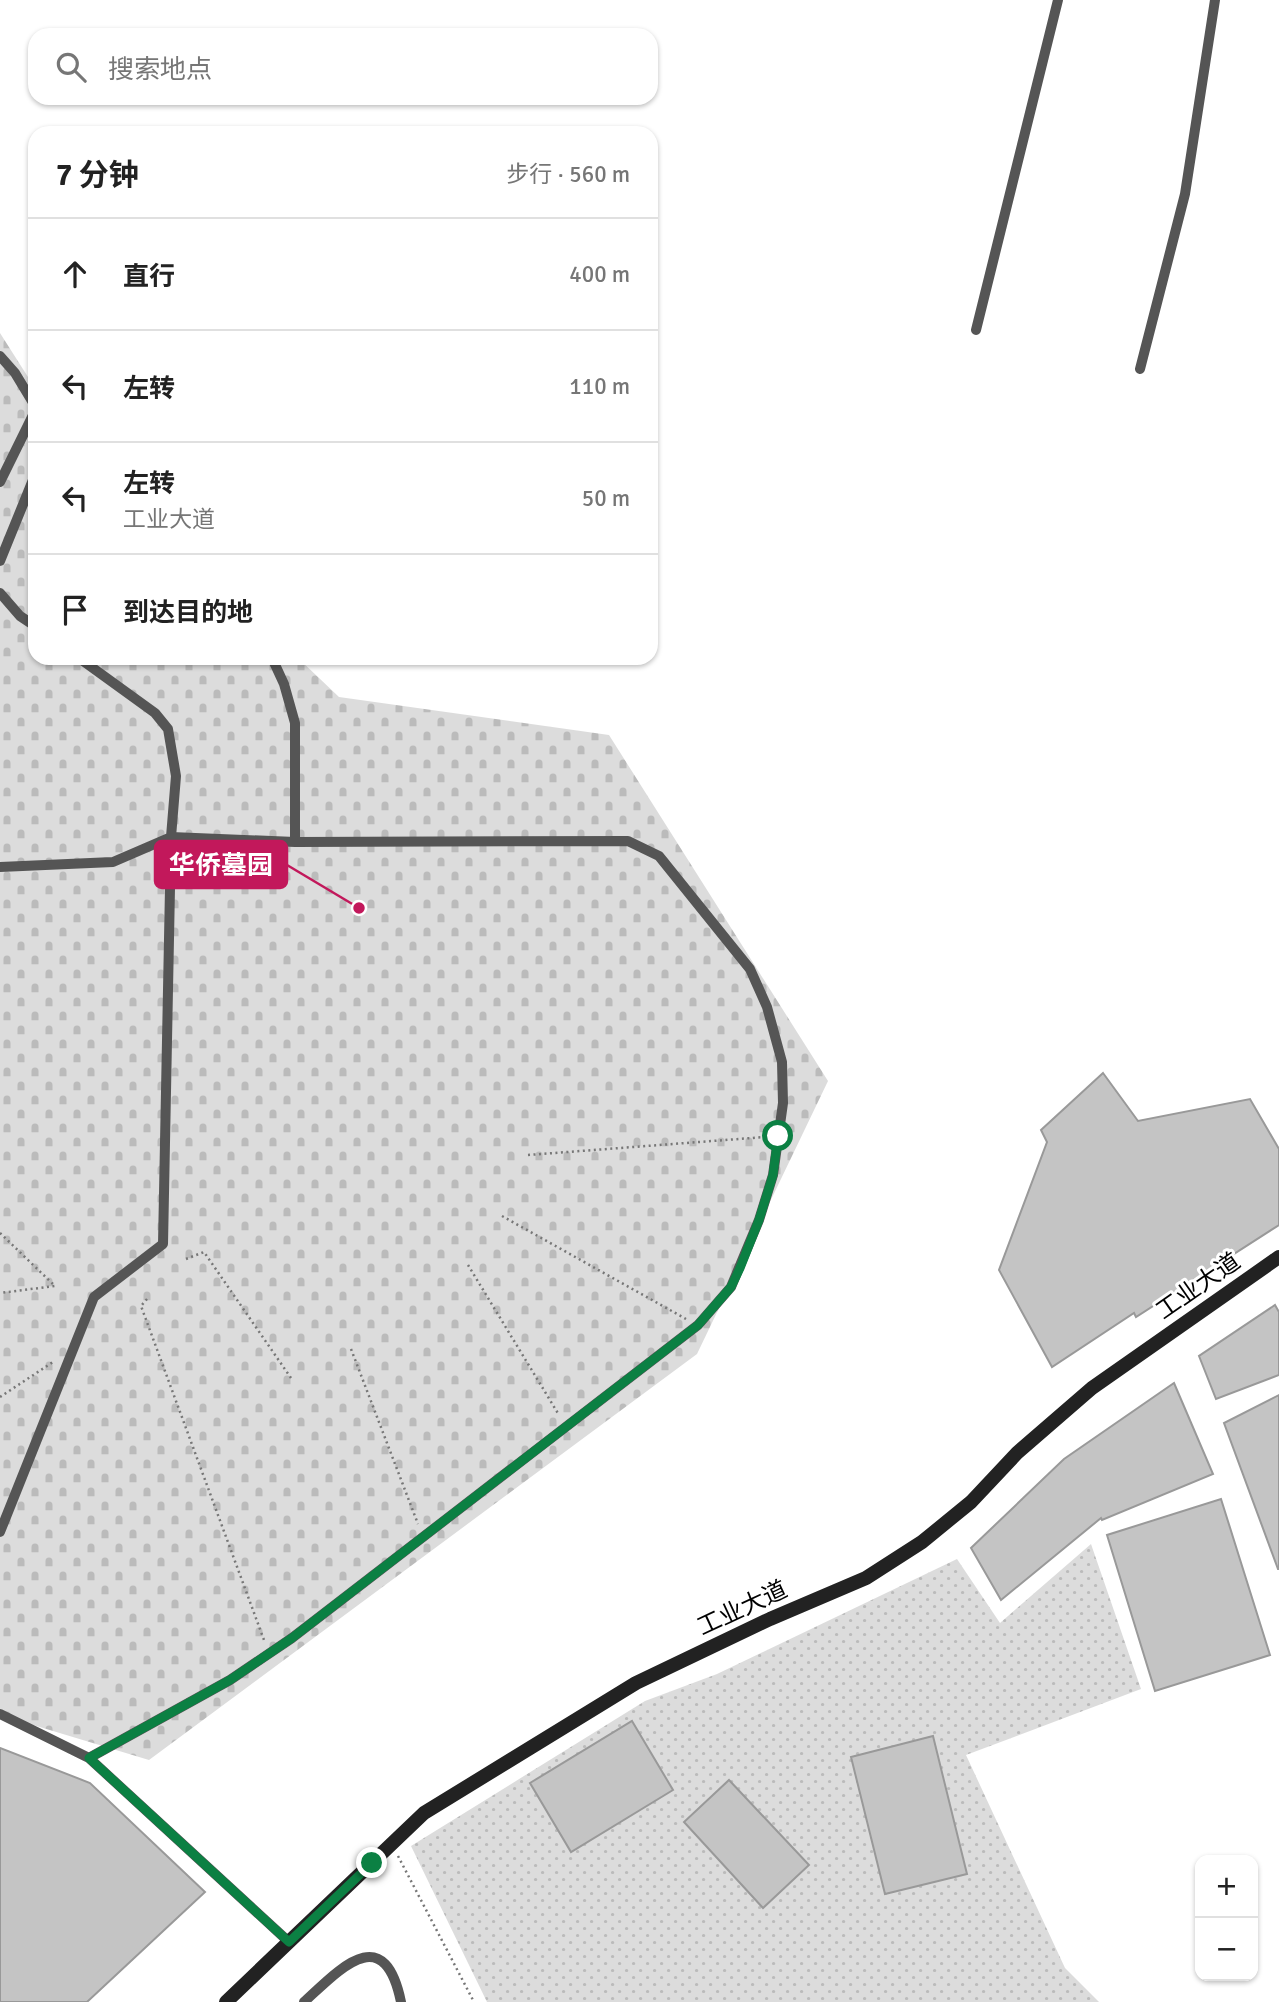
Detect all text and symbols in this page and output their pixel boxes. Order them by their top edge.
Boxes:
search box [28,28,658,105]
icon: search [52,48,90,86]
text: 搜索地点 [108,54,212,86]
text: 7 分钟 [56,157,139,194]
text: 步行 · 560 m [506,160,630,189]
icon: ahead [56,255,94,293]
text: 400 m [569,260,630,289]
text: 直行 [123,261,175,293]
icon: left [56,367,94,405]
text: 110 m [569,372,630,401]
text: 左转 [123,373,175,405]
text: 左转 [123,468,175,500]
icon: left [56,479,94,517]
text: 50 m [582,484,630,513]
text: 工业大道 [123,505,215,534]
icon: arrive [56,591,94,629]
text: 到达目的地 [123,597,253,629]
callout: 华侨墓园 [155,841,287,888]
text: 华侨墓园 [169,850,273,882]
route start [762,1120,793,1151]
street label: 工业大道 [1150,1246,1246,1326]
street label: 工业大道 [692,1574,792,1642]
route end [356,1847,387,1878]
map controls [1195,1855,1258,1981]
button: + [1195,1855,1258,1918]
button: − [1195,1918,1258,1981]

